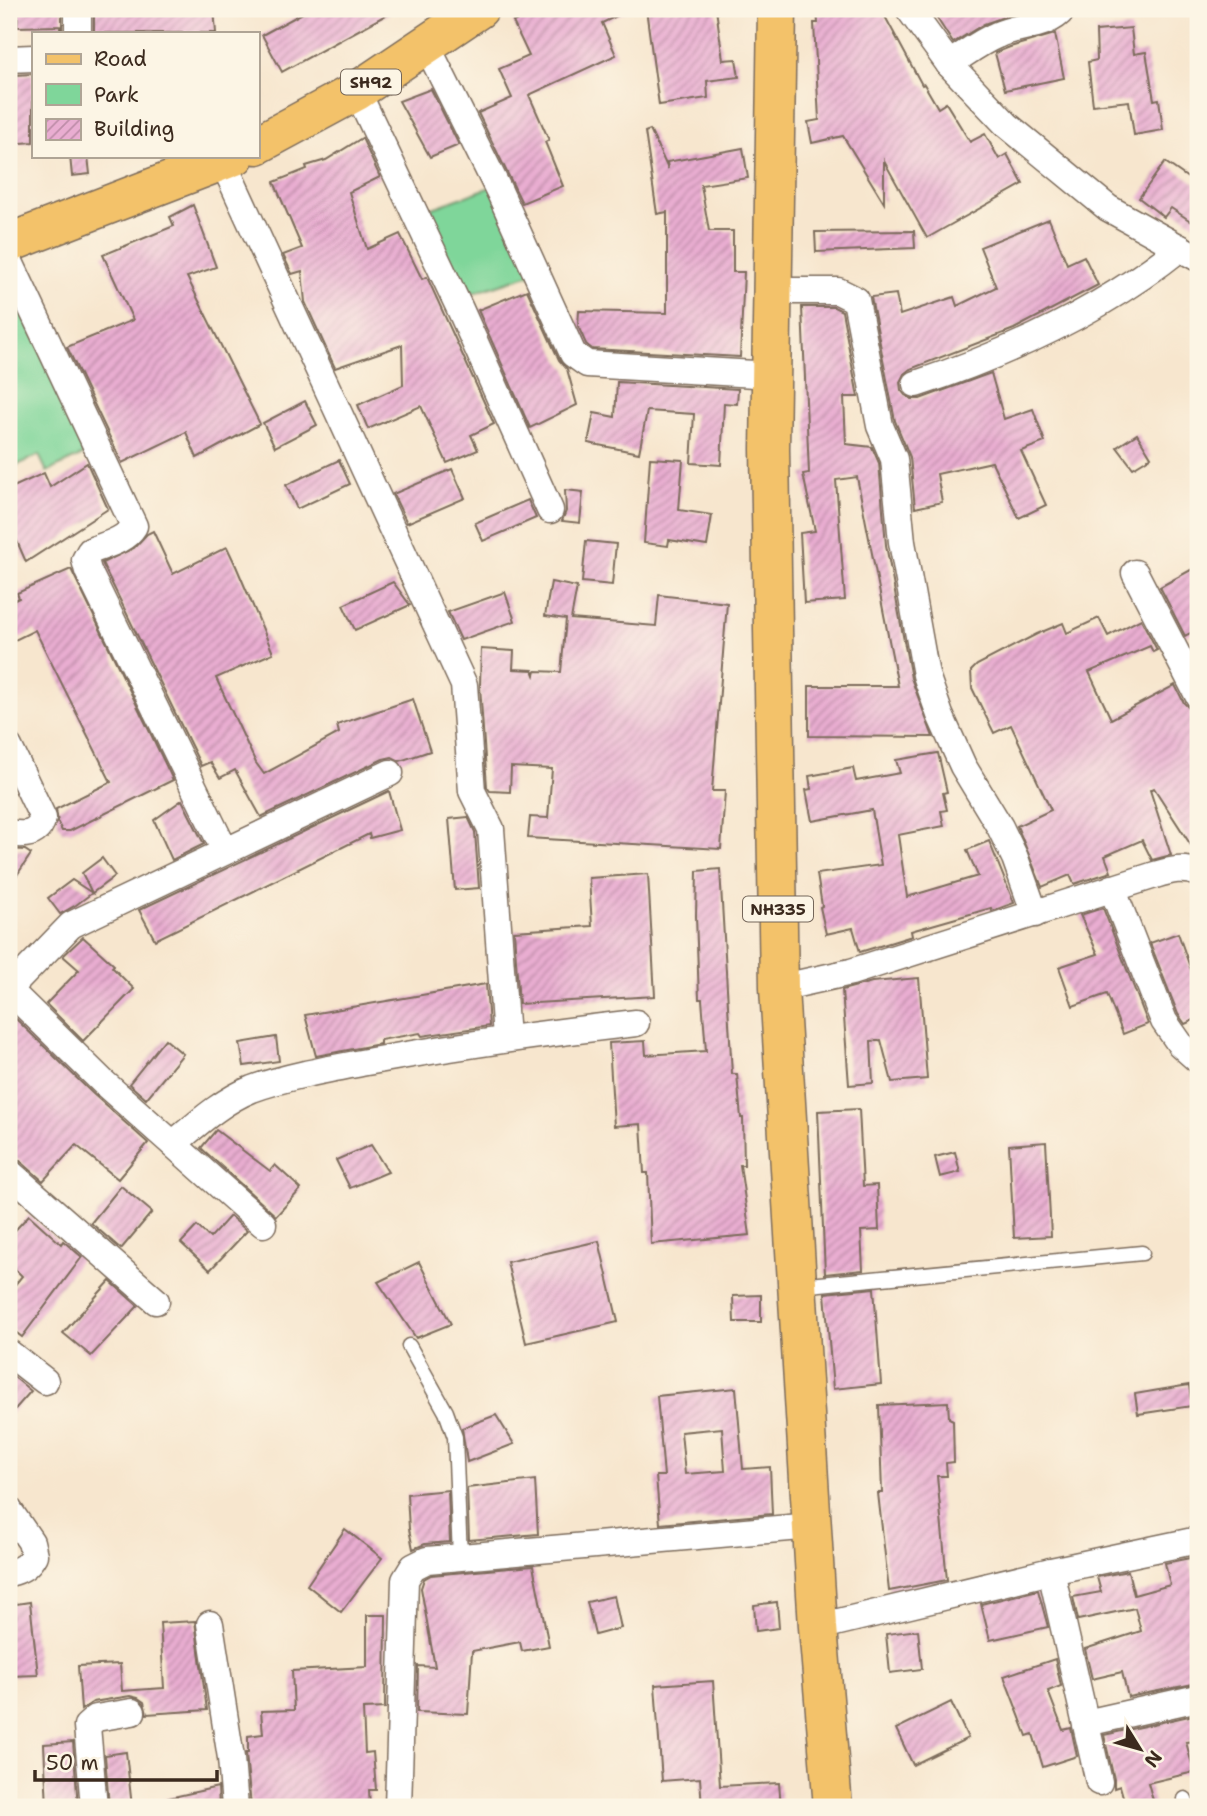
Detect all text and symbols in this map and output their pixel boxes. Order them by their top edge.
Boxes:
legend [32,32,259,158]
text: Road [94,45,147,73]
road number: SH92 [341,69,401,94]
text: Park [94,81,139,109]
text: Building [94,115,174,143]
road number: NH335 [743,897,813,922]
north arrow [1106,1714,1176,1784]
scale bar [35,1739,217,1783]
text: N [1139,1745,1168,1772]
text: 50 m [46,1749,99,1777]

